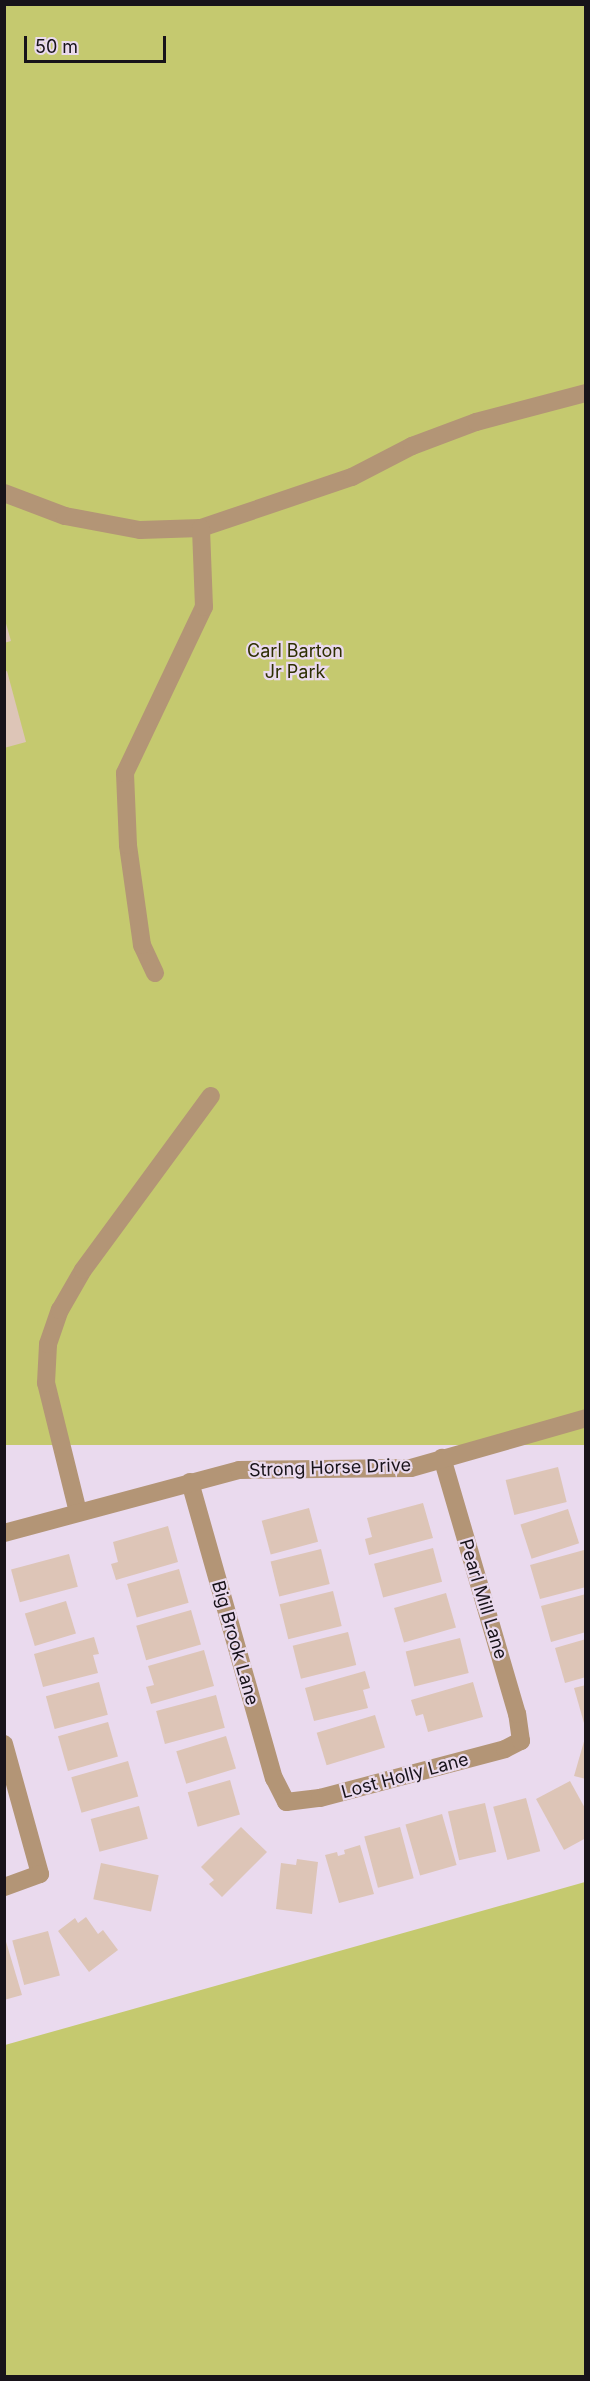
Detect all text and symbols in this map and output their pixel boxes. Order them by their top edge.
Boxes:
scale bar [27,24,170,62]
text: 50 m [35,36,78,57]
park label: Carl Barton Jr Park [247,641,343,684]
street label: Strong Horse Drive [249,1454,411,1482]
street label: Pearl Mill Lane [454,1536,512,1662]
street label: Big Brook Lane [207,1578,263,1708]
street label: Lost Holly Lane [339,1749,471,1803]

